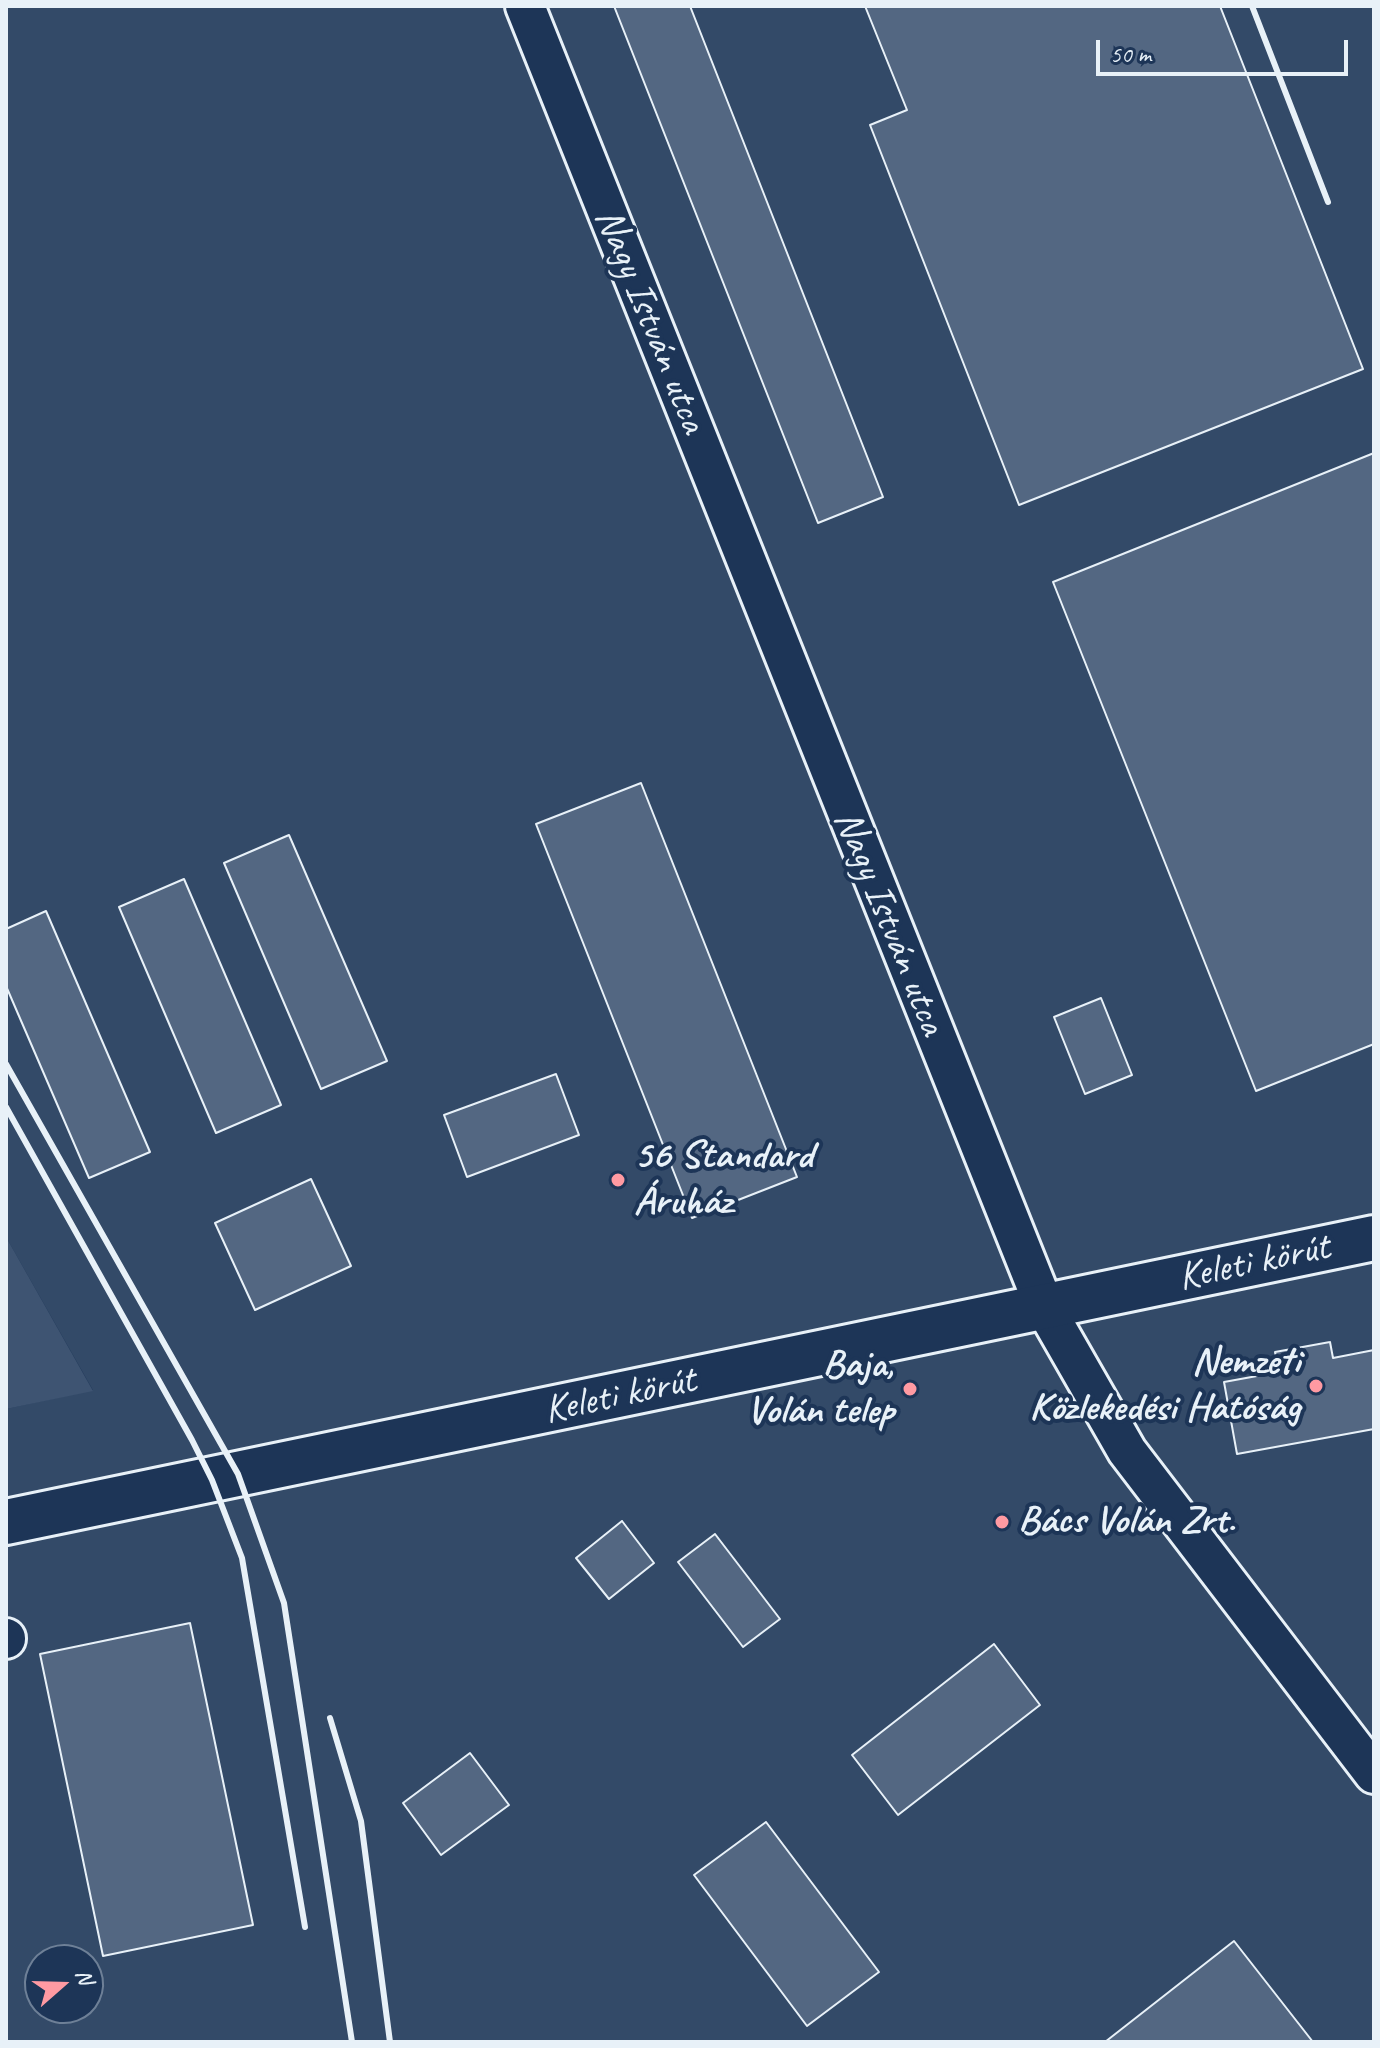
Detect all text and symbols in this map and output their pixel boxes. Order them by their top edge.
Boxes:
scale bar [1100,24,1352,74]
text: 50 m [1110,39,1151,69]
street label: Nagy István utca [583,202,717,440]
street label: Nagy István utca [822,804,956,1042]
place label: 56 Standard Áruház [634,1133,813,1227]
marker: 56 Standard Áruház [609,1171,627,1189]
street label: Keleti körút [1174,1224,1334,1302]
place label: Nemzeti Közlekedési Hatóság [1029,1339,1300,1433]
place label: Baja, Volán telep [746,1342,894,1436]
street label: Keleti körút [540,1357,700,1435]
marker: Nemzeti Közlekedési Hatóság [1307,1377,1325,1395]
marker: Baja, Volán telep [901,1380,919,1398]
place label: Bács Volán Zrt. [1018,1498,1235,1546]
marker: Bács Volán Zrt. [993,1513,1011,1531]
north arrow [24,1944,104,2024]
text: N [69,1965,100,1988]

